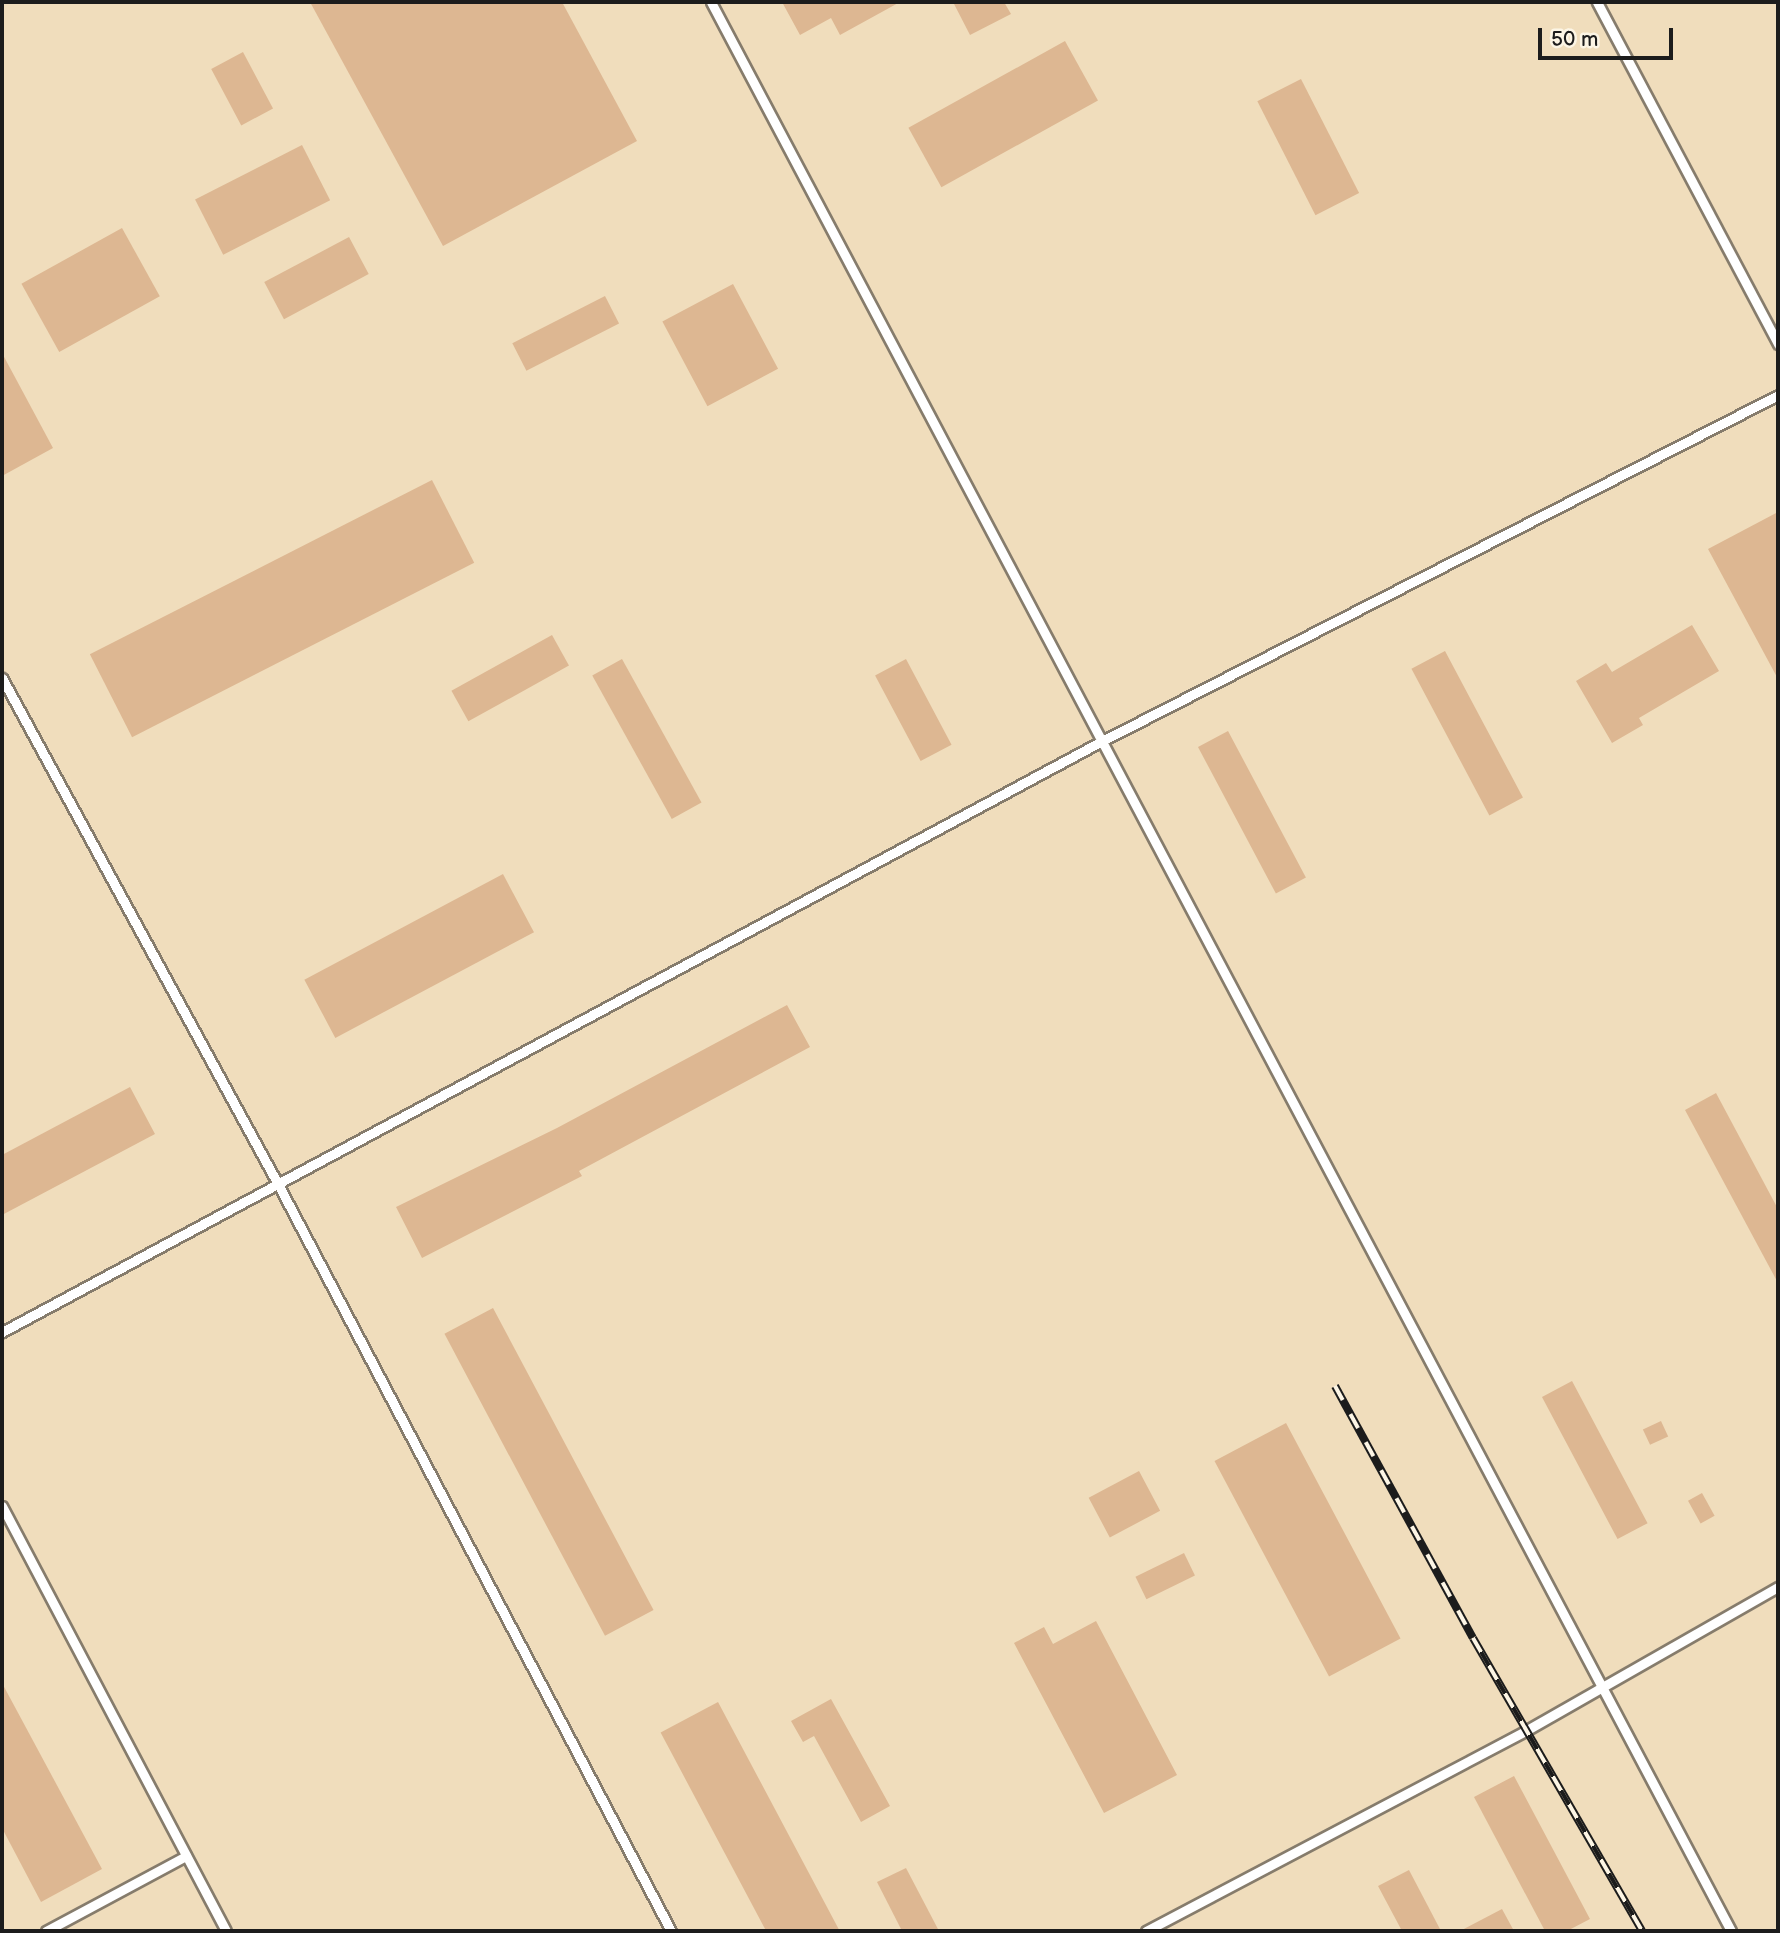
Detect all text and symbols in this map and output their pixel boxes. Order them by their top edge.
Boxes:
scale bar [1542,14,1677,58]
text: 50 m [1551,27,1598,52]

